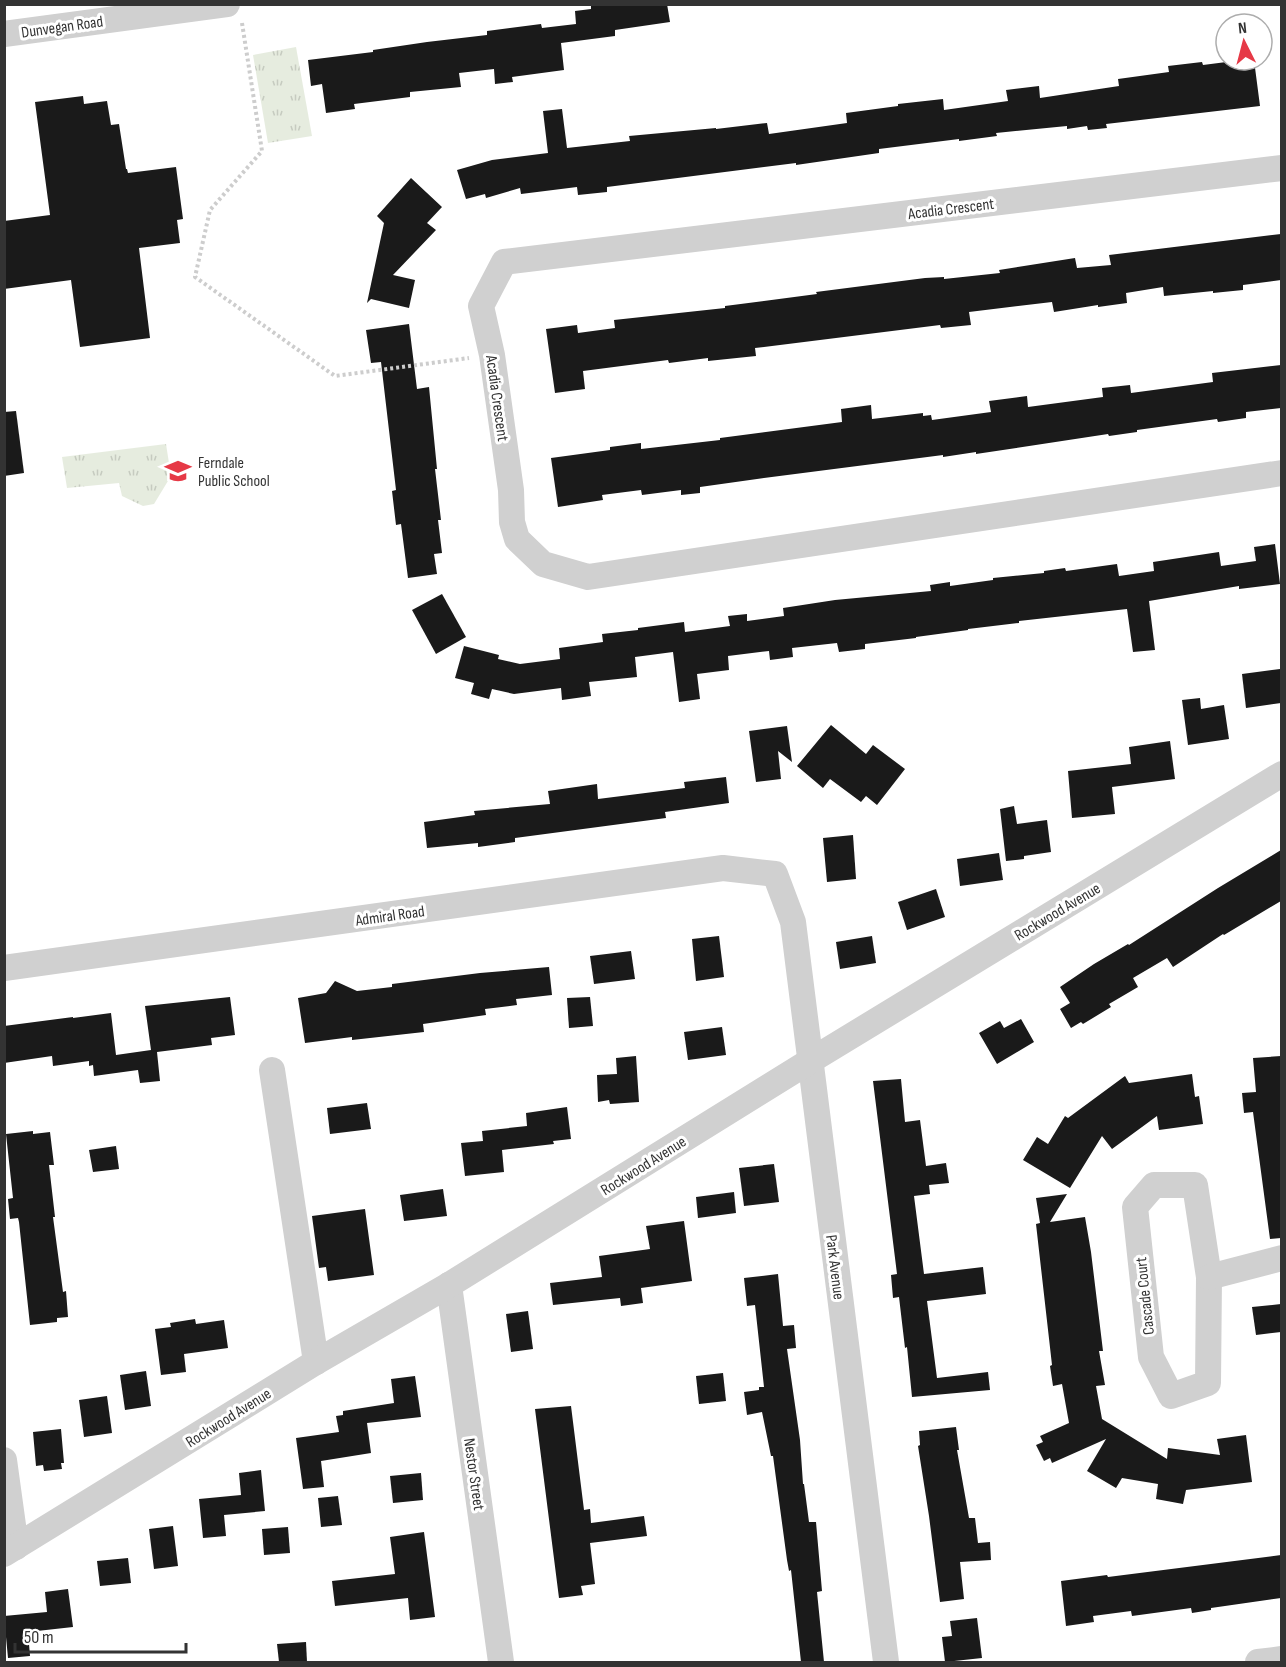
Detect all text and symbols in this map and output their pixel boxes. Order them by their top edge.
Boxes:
street label: Dunvegan Road [20,12,104,43]
north arrow [1214,12,1274,72]
text: N [1237,19,1248,38]
street label: Acadia Crescent [906,195,995,224]
street label: Acadia Crescent [481,353,512,443]
place label: Ferndale Public School [198,454,270,491]
school or university icon: Ferndale Public School [163,456,193,486]
street label: Rockwood Avenue [1011,879,1104,945]
street label: Admiral Road [354,902,426,931]
street label: Rockwood Avenue [598,1133,690,1200]
street label: Park Avenue [821,1234,848,1301]
street label: Cascade Court [1132,1256,1159,1336]
street label: Rockwood Avenue [183,1385,275,1452]
street label: Nestor Street [459,1437,488,1512]
scale bar [15,1616,186,1654]
text: 50 m [24,1627,54,1648]

